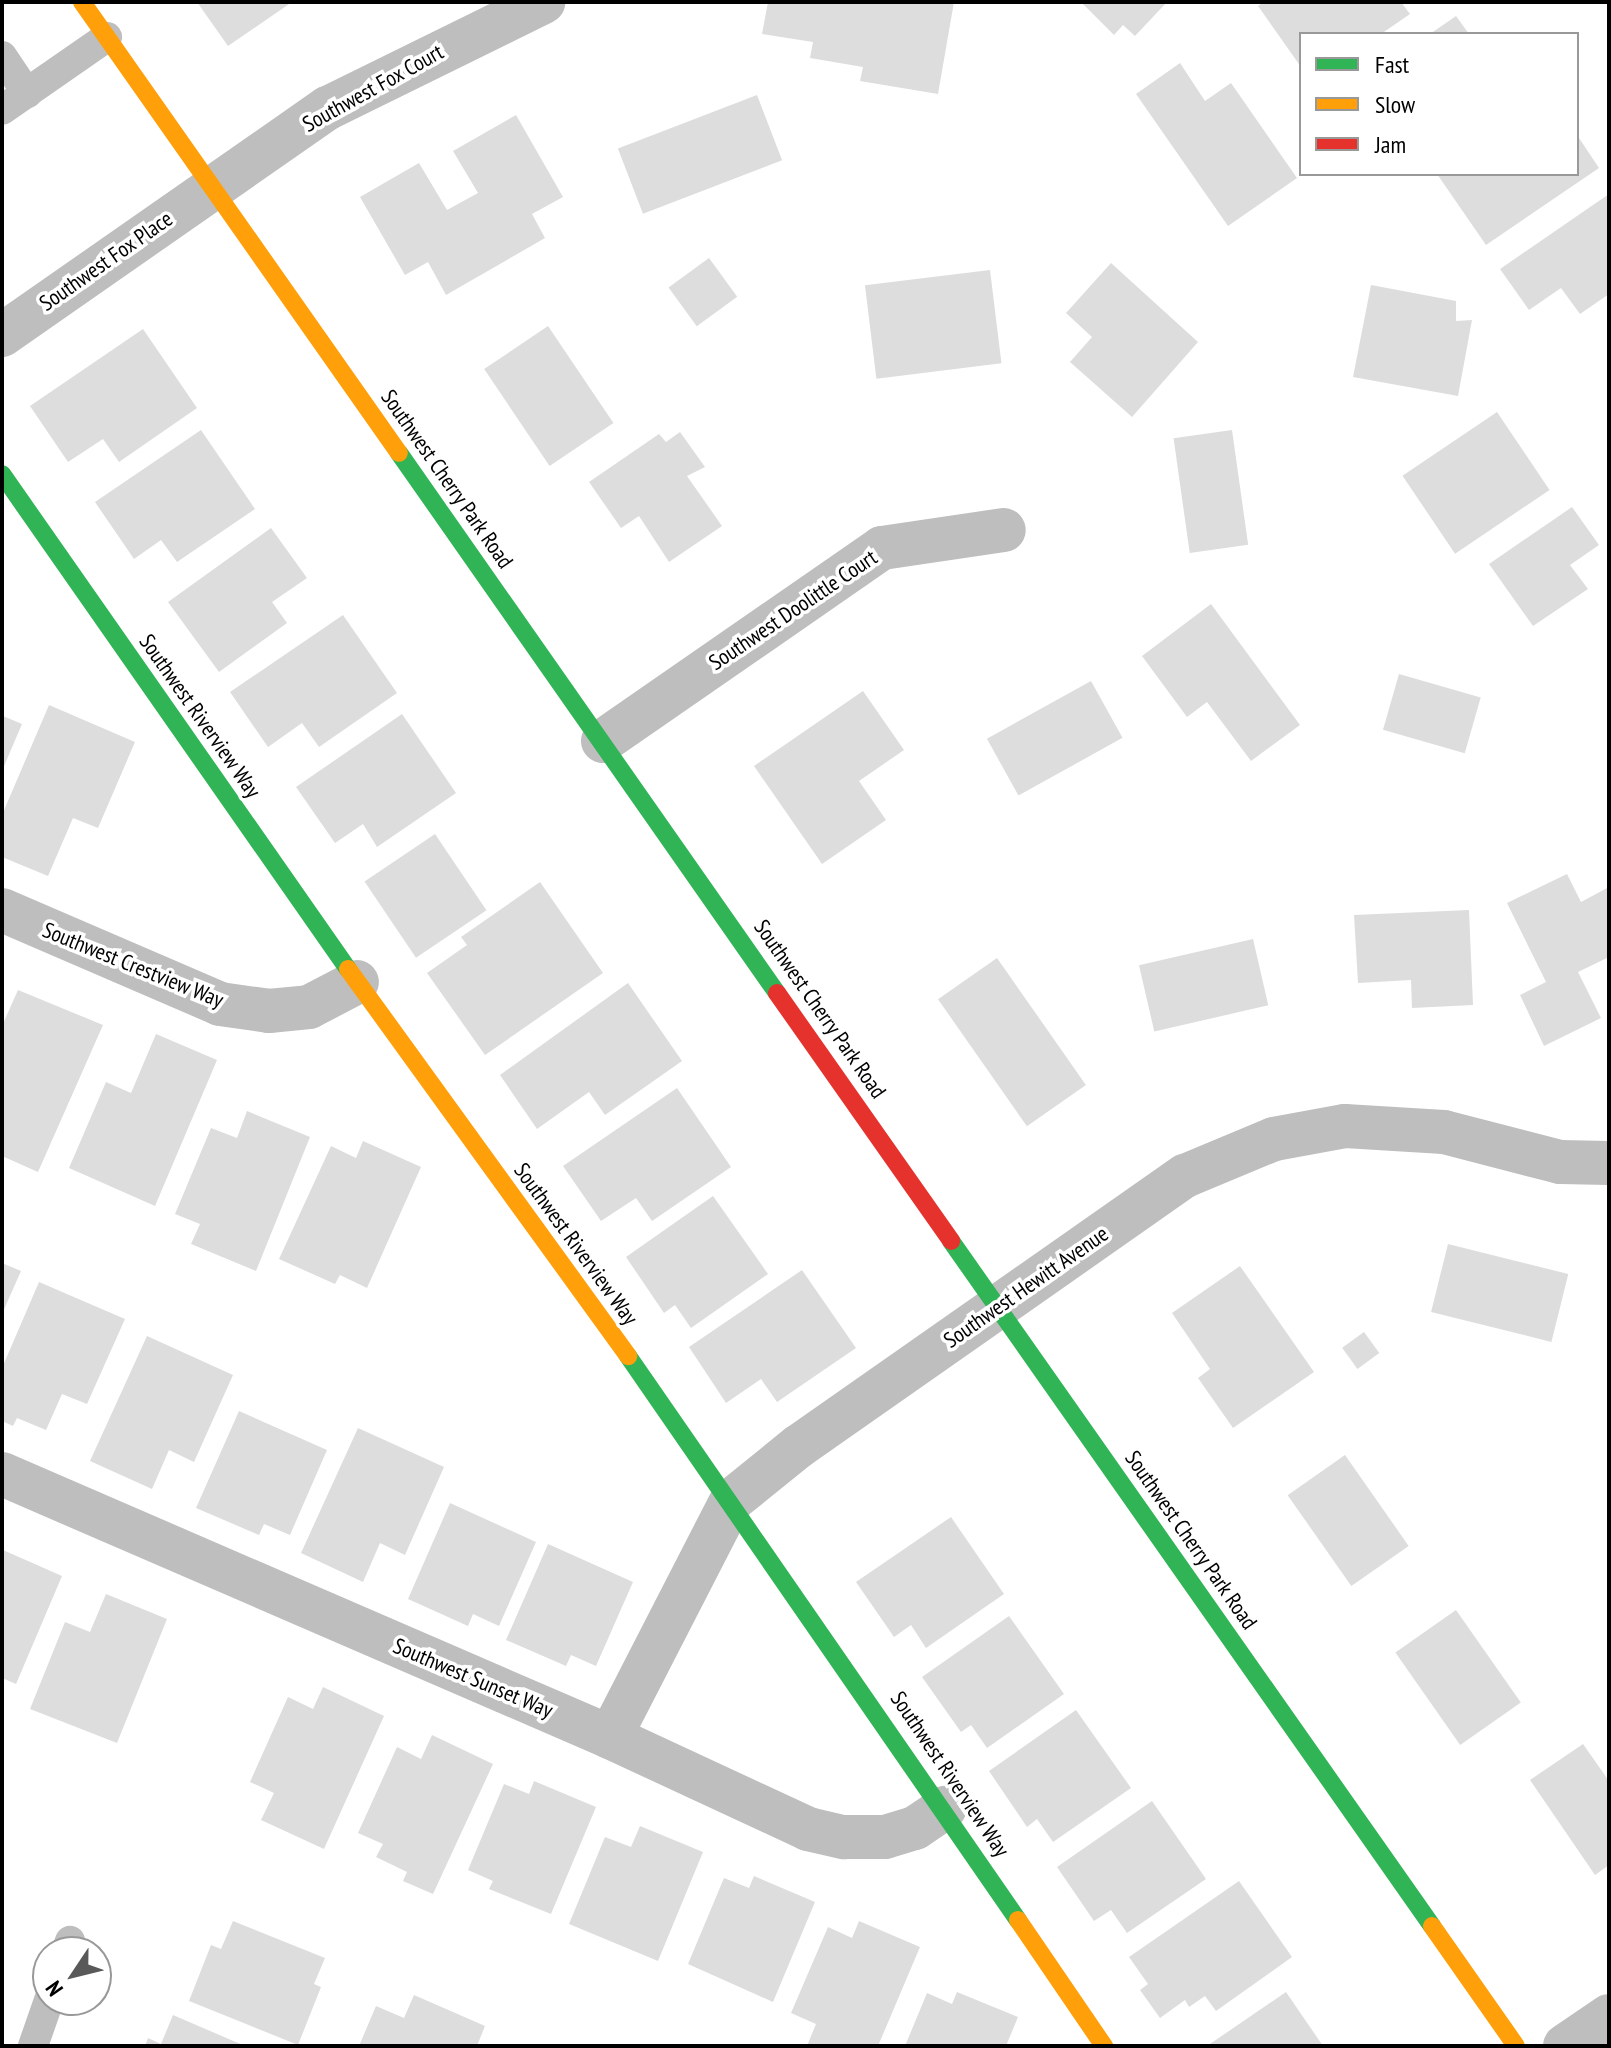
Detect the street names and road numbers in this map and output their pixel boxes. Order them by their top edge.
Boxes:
street label: Southwest Fox Court [298,38,448,138]
street label: Southwest Fox Place [34,205,178,317]
street label: Southwest Cherry Park Road [375,384,519,574]
street label: Southwest Doolittle Court [704,544,882,676]
street label: Southwest Riverview Way [134,629,266,803]
street label: Southwest Cherry Park Road [748,914,892,1104]
street label: Southwest Crestview Way [38,917,228,1013]
street label: Southwest Riverview Way [508,1158,644,1330]
street label: Southwest Hewitt Avenue [939,1220,1113,1354]
street label: Southwest Cherry Park Road [1119,1445,1263,1635]
street label: Southwest Sunset Way [389,1632,557,1724]
street label: Southwest Riverview Way [885,1686,1015,1862]

